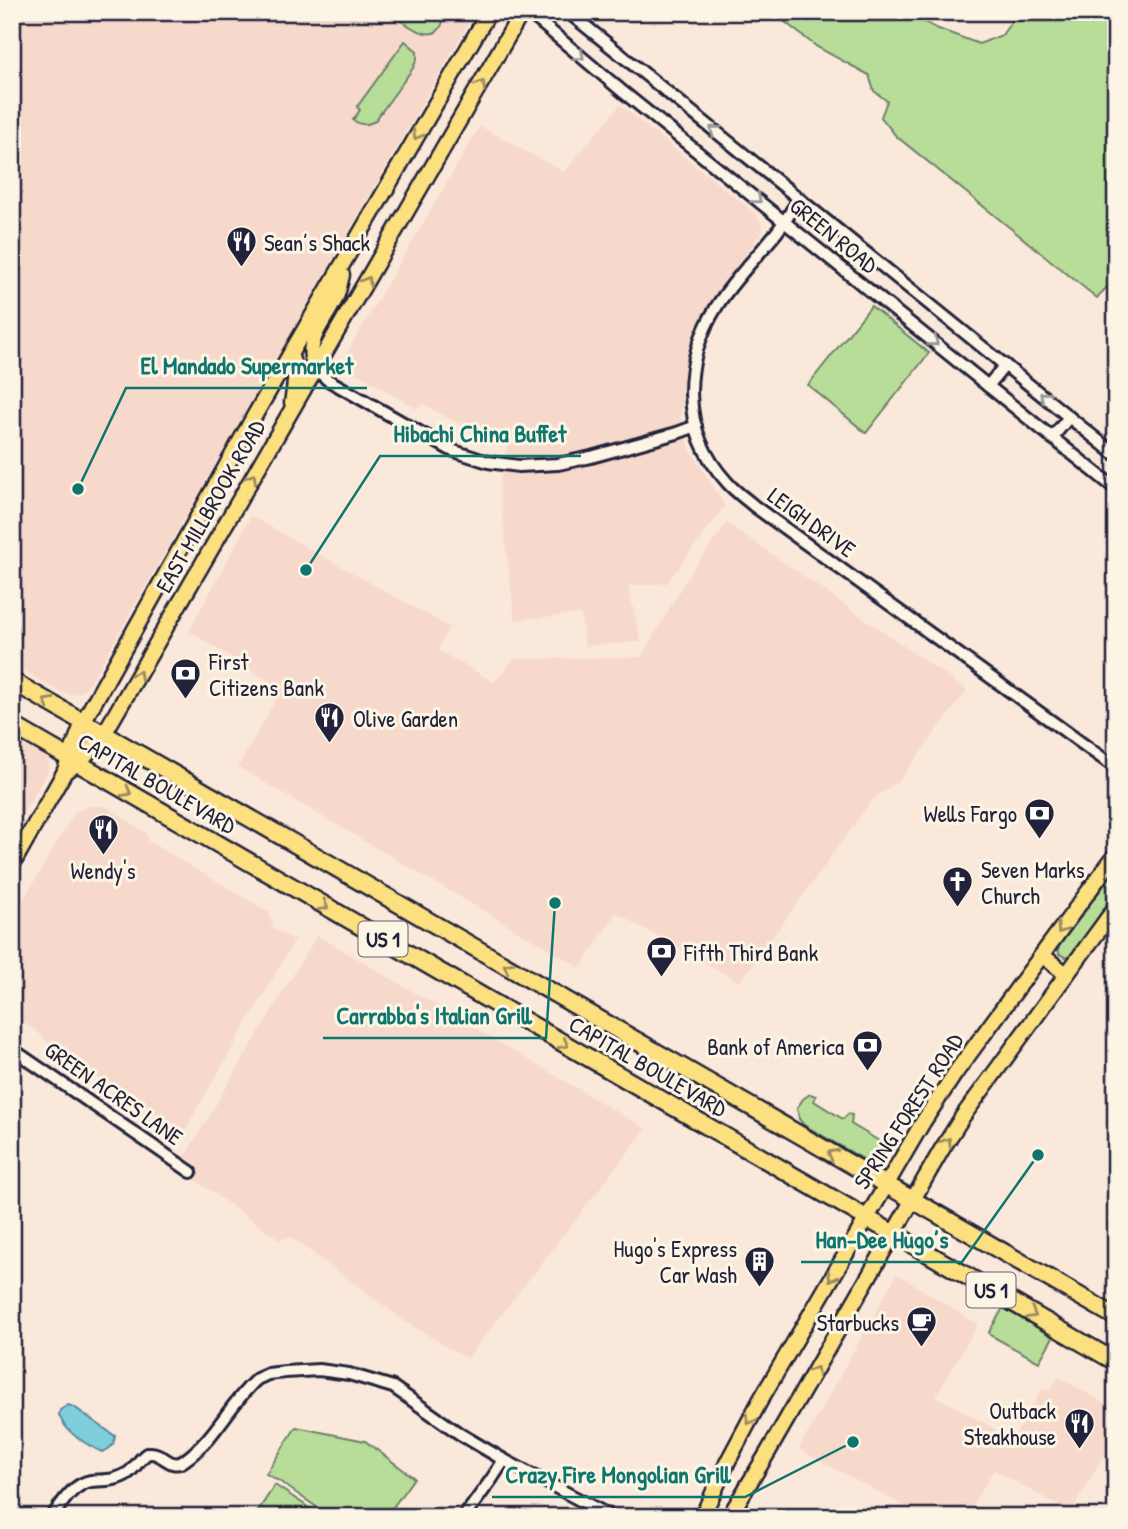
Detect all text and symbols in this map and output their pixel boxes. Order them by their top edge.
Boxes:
one-way arrow [572,48,585,60]
one-way arrow [472,79,485,92]
one-way arrow [709,126,721,139]
one-way arrow [413,127,426,140]
street label: GREEN ROAD [784,190,884,280]
one-way arrow [749,191,761,204]
restaurant icon: Sean’s Shack [224,225,258,269]
place label: Sean’s Shack [264,227,370,258]
one-way arrow [358,276,371,289]
one-way arrow [926,334,938,347]
callout: El Mandado Supermarket [126,343,367,388]
text: El Mandado Supermarket [141,349,354,382]
one-way arrow [1039,392,1052,404]
callout: Hibachi China Buffet [380,411,581,456]
street label: EAST MILLBROOK ROAD [148,414,272,598]
text: Hibachi China Buffet [394,417,567,449]
one-way arrow [244,473,257,486]
street label: LEIGH DRIVE [762,480,862,564]
place label: First Citizens Bank [208,646,324,703]
bank icon: First Citizens Bank [169,657,203,701]
one-way arrow [130,670,143,683]
one-way arrow [42,697,55,710]
restaurant icon: Olive Garden [313,701,347,745]
place label: Olive Garden [353,703,458,734]
street label: CAPITAL BOULEVARD [72,725,242,841]
one-way arrow [120,784,133,797]
bank icon: Wells Fargo [1023,796,1057,840]
place label: Wells Fargo [924,798,1017,829]
restaurant icon: Wendy's [86,812,120,856]
place label: Seven Marks Church [981,854,1085,911]
place label: Wendy's [70,855,136,886]
church icon: Seven Marks Church [941,865,975,909]
one-way arrow [317,898,330,911]
one-way arrow [1057,921,1069,934]
road number: US 1 [358,922,408,956]
bank icon: Fifth Third Bank [644,935,678,979]
place label: Fifth Third Bank [683,937,819,968]
one-way arrow [503,962,516,975]
callout: Carrabba's Italian Grill [323,993,546,1038]
text: Carrabba's Italian Grill [336,999,532,1031]
street label: CAPITAL BOULEVARD [563,1008,733,1124]
street label: SPRING FOREST ROAD [846,1027,970,1195]
bank icon: Bank of America [850,1029,884,1073]
place label: Bank of America [707,1031,844,1062]
street label: GREEN ACRES LANE [39,1034,189,1152]
one-way arrow [557,1036,570,1049]
one-way arrow [939,1136,952,1149]
one-way arrow [827,1150,840,1163]
callout: Han-Dee Hugo’s [801,1217,962,1262]
text: Han-Dee Hugo’s [816,1223,948,1256]
place label: Hugo's Express Car Wash [614,1233,737,1290]
building icon: Hugo's Express Car Wash [743,1244,777,1288]
one-way arrow [827,1270,840,1283]
road number: US 1 [967,1272,1016,1308]
cafe icon: Starbucks [905,1305,939,1349]
one-way arrow [1024,1305,1037,1318]
place label: Starbucks [817,1307,899,1338]
one-way arrow [807,1365,820,1378]
place label: Outback Steakhouse [964,1395,1056,1452]
restaurant icon: Outback Steakhouse [1062,1406,1096,1450]
one-way arrow [745,1413,758,1425]
callout: Crazy Fire Mongolian Grill [492,1452,745,1497]
text: Crazy Fire Mongolian Grill [505,1458,731,1491]

